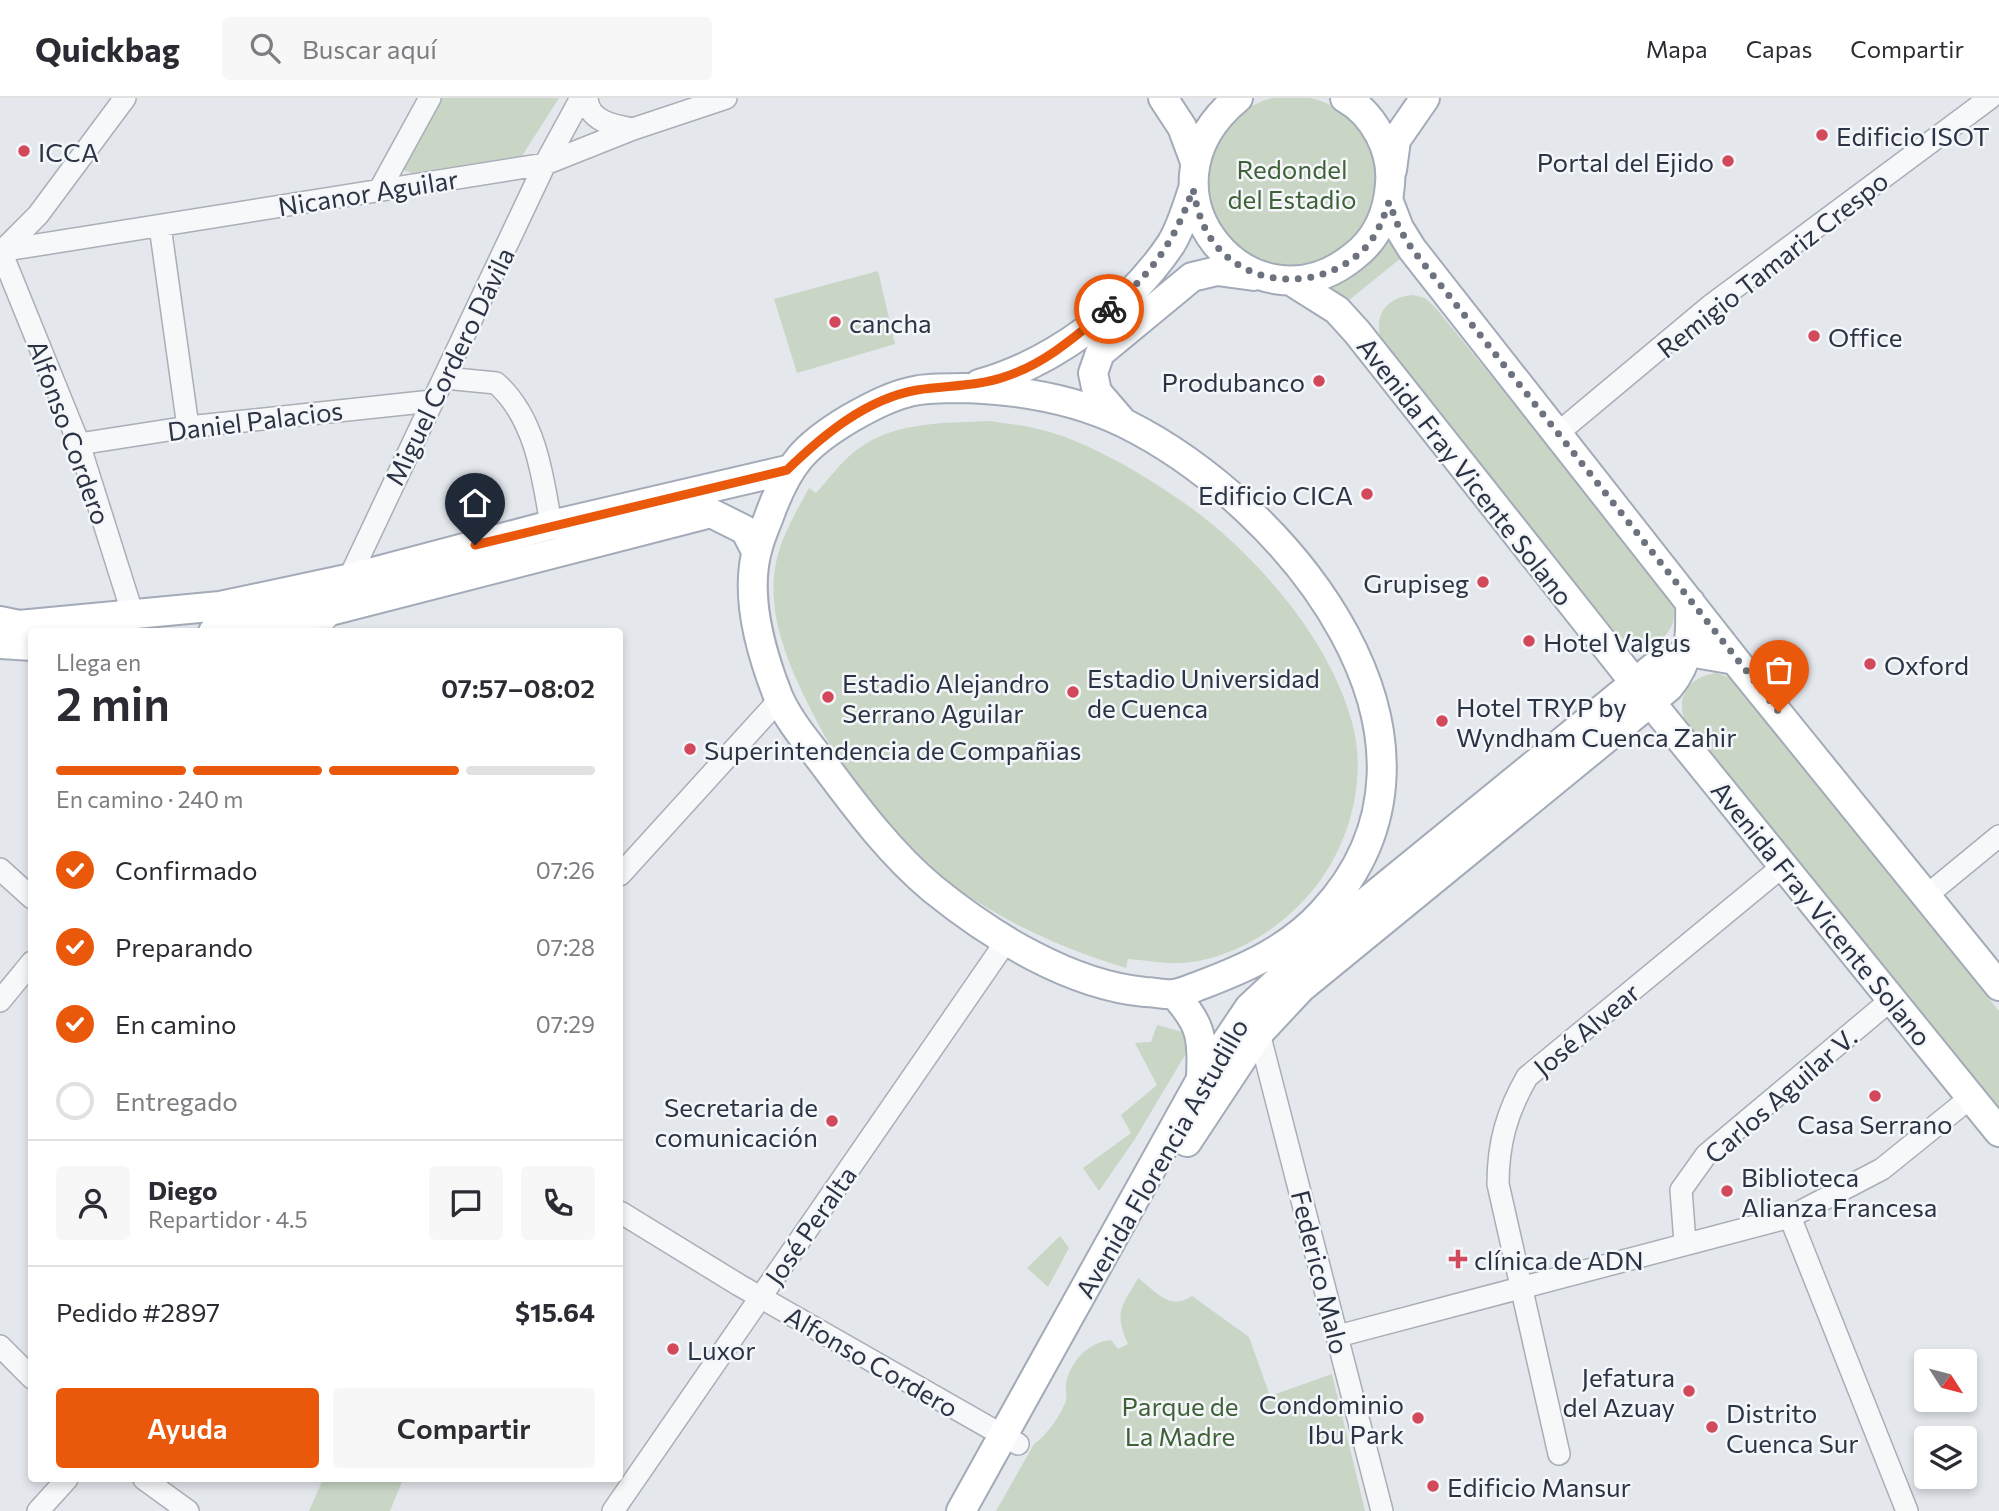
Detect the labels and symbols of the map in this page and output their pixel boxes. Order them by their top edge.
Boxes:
place label: Edificio ISOT [1836,120,1990,151]
marker: Edificio ISOT [1814,127,1830,143]
place label: ICCA [38,136,99,167]
marker: ICCA [16,143,32,159]
place label: Portal del Ejido [1537,146,1714,177]
park label: Redondel del Estadio [1228,153,1356,214]
marker: Portal del Ejido [1720,153,1736,169]
street label: Nicanor Aguilar [276,162,460,222]
street label: Remigio Tamariz Crespo [1650,164,1894,364]
street label: Miguel Cordero Dávila [378,242,520,490]
courier [1074,274,1144,344]
place label: cancha [849,307,932,338]
marker: cancha [827,314,843,330]
place label: Office [1828,321,1902,352]
marker: Office [1806,328,1822,344]
street label: Avenida Fray Vicente Solano [1352,331,1580,611]
street label: Alfonso Cordero [22,335,118,529]
place label: Produbanco [1161,366,1305,397]
marker: Produbanco [1311,373,1327,389]
street label: Daniel Palacios [166,394,344,446]
pin [445,473,505,545]
place label: Edificio CICA [1198,479,1353,510]
marker: Edificio CICA [1359,486,1375,502]
place label: Grupiseg [1363,567,1469,598]
marker: Grupiseg [1475,574,1491,590]
place label: Hotel Valgus [1543,626,1691,657]
marker: Hotel Valgus [1521,633,1537,649]
pin [1749,640,1809,712]
place label: Oxford [1884,649,1969,680]
marker: Oxford [1862,656,1878,672]
place label: Estadio Universidad de Cuenca [1087,662,1320,723]
place label: Estadio Alejandro Serrano Aguilar [842,667,1049,728]
marker: Estadio Universidad de Cuenca [1065,684,1081,700]
marker: Estadio Alejandro Serrano Aguilar [820,689,836,705]
place label: Hotel TRYP by Wyndham Cuenca Zahir [1456,691,1737,752]
marker: Hotel TRYP by Wyndham Cuenca Zahir [1434,713,1450,729]
place label: Superintendencia de Compañias [704,734,1081,765]
marker: Superintendencia de Compañias [682,741,698,757]
street label: Avenida Fray Vicente Solano [1706,774,1938,1052]
street label: José Alvear [1527,976,1645,1082]
street label: Avenida Florencia Astudillo [1068,1013,1254,1303]
street label: Carlos Aguilar V. [1698,1021,1862,1169]
marker: Casa Serrano [1867,1088,1883,1104]
place label: Secretaria de comunicación [654,1091,818,1152]
place label: Casa Serrano [1797,1108,1953,1139]
marker: Secretaria de comunicación [824,1113,840,1129]
street label: José Peralta [758,1160,862,1290]
place label: Biblioteca Alianza Francesa [1741,1161,1937,1222]
marker: Biblioteca Alianza Francesa [1719,1183,1735,1199]
street label: Federico Malo [1286,1187,1356,1357]
place label: clínica de ADN [1474,1244,1644,1275]
marker: clínica de ADN [1448,1249,1468,1269]
street label: Alfonso Cordero [780,1299,964,1423]
place label: Luxor [687,1334,756,1365]
marker: Luxor [665,1341,681,1357]
north arrow [1914,1349,1978,1412]
place label: Jefatura del Azuay [1563,1361,1675,1422]
marker: Jefatura del Azuay [1681,1383,1697,1399]
place label: Condominio Ibu Park [1259,1388,1404,1449]
park label: Parque de La Madre [1122,1390,1239,1451]
place label: Distrito Cuenca Sur [1726,1397,1859,1458]
marker: Condominio Ibu Park [1410,1410,1426,1426]
marker: Distrito Cuenca Sur [1704,1419,1720,1435]
place label: Edificio Mansur [1447,1471,1631,1502]
marker: Edificio Mansur [1425,1478,1441,1494]

